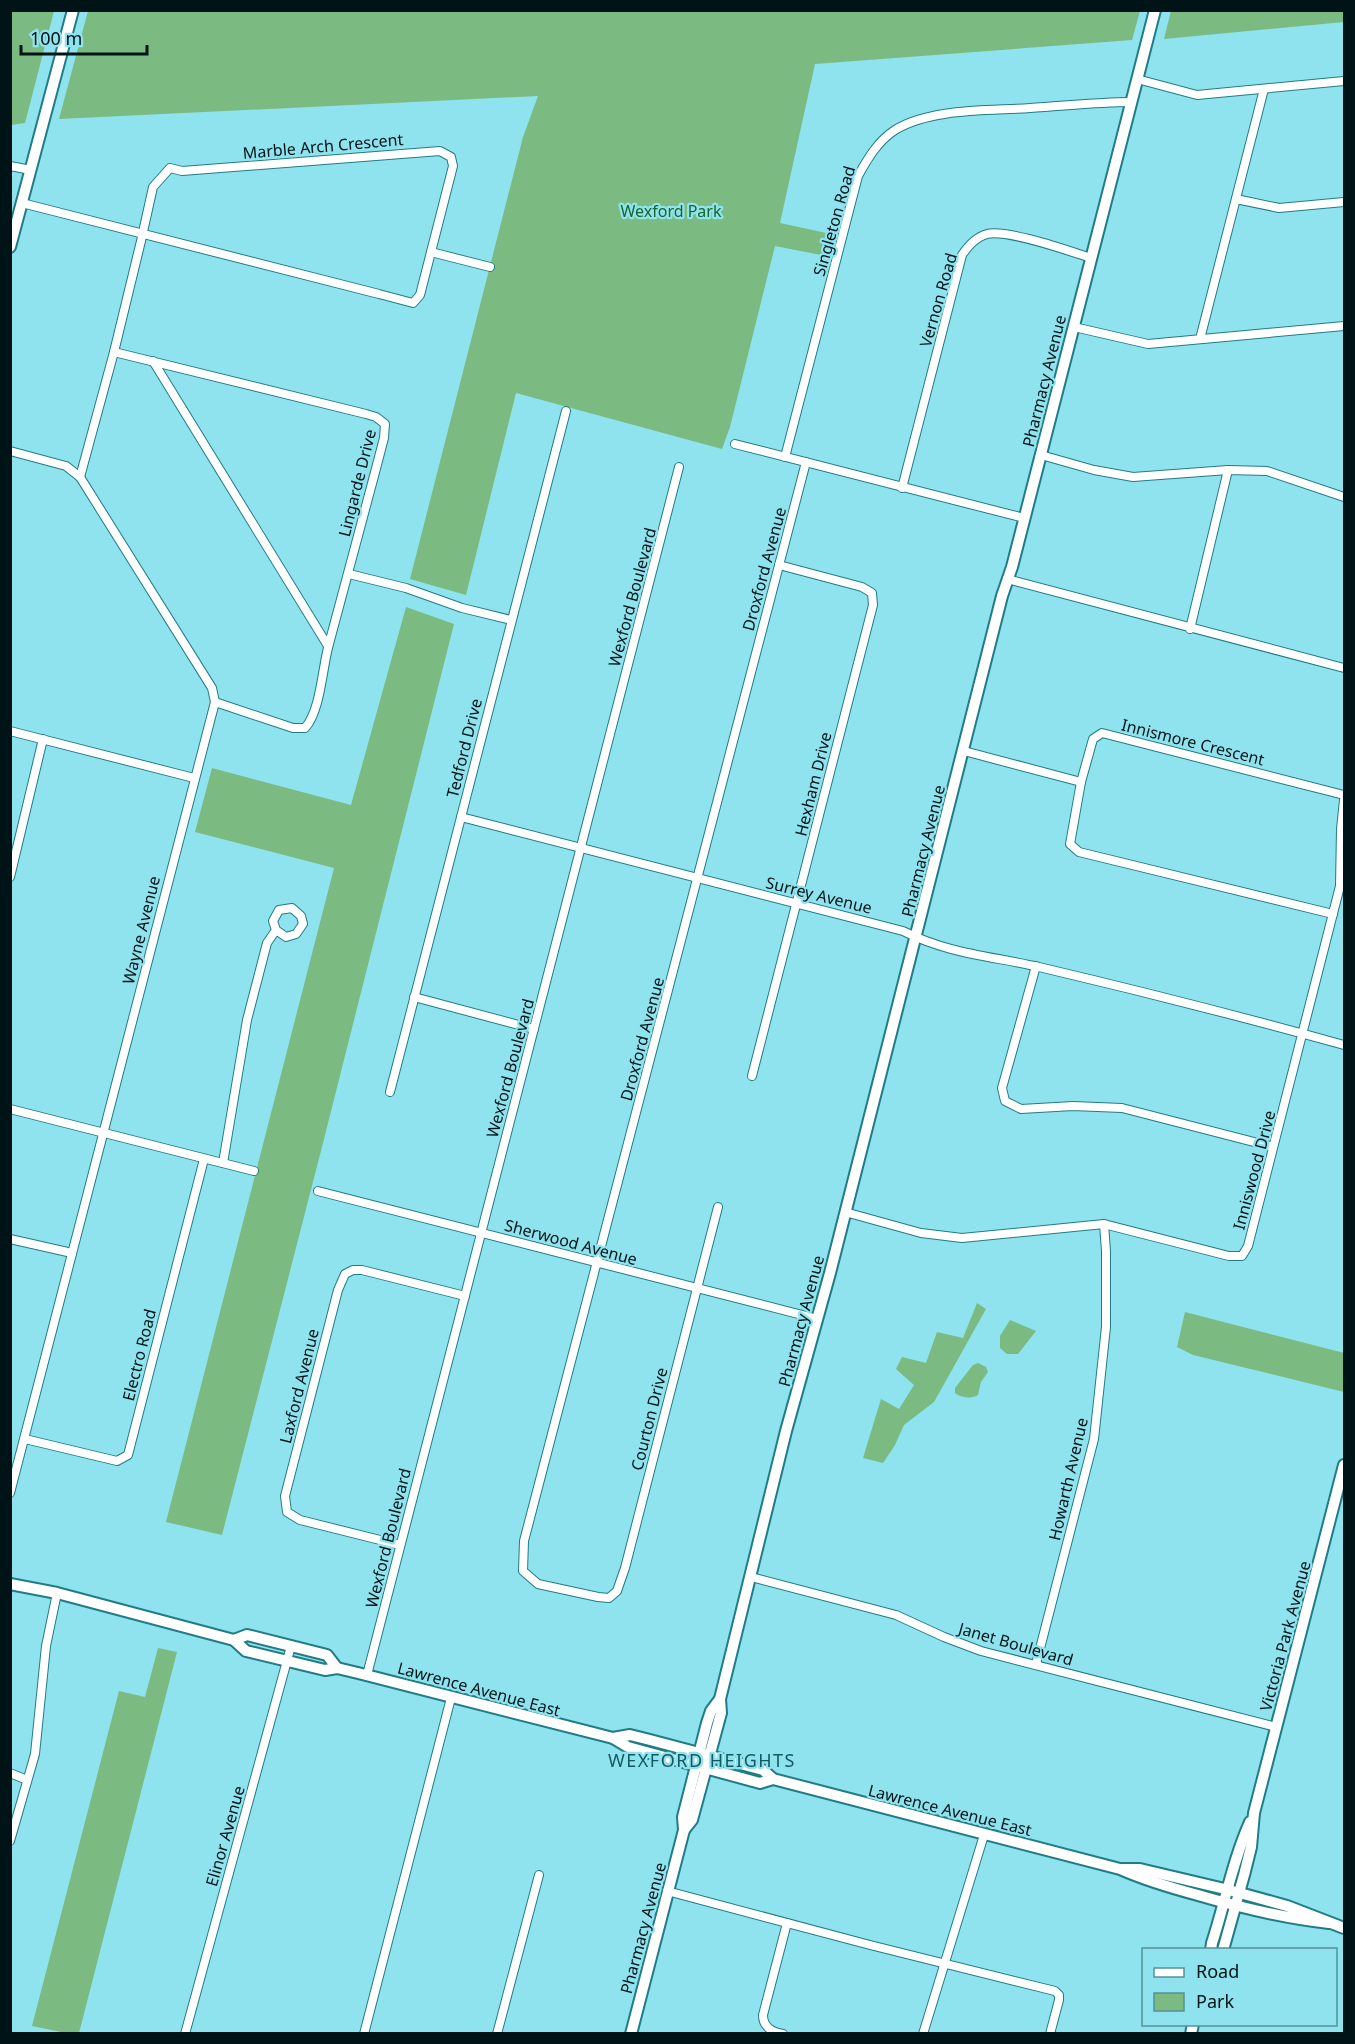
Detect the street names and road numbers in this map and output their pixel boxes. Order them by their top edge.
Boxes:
street label: Marble Arch Crescent [242,128,404,164]
street label: Singleton Road [808,163,860,279]
street label: Vernon Road [914,250,962,350]
street label: Pharmacy Avenue [1017,313,1071,449]
street label: Lingarde Drive [333,427,381,539]
street label: Droxford Avenue [737,505,791,633]
street label: Wexford Boulevard [603,525,661,669]
street label: Tedford Drive [441,696,487,800]
street label: Innismore Crescent [1119,714,1267,770]
street label: Hexham Drive [789,730,837,838]
street label: Pharmacy Avenue [896,783,950,919]
street label: Surrey Avenue [764,871,874,919]
street label: Wayne Avenue [117,874,165,986]
street label: Droxford Avenue [615,975,669,1103]
street label: Wexford Boulevard [481,996,539,1140]
street label: Inniswood Drive [1228,1108,1280,1232]
street label: Sherwood Avenue [502,1214,640,1270]
street label: Pharmacy Avenue [773,1253,829,1389]
street label: Electro Road [117,1307,161,1403]
street label: Laxford Avenue [274,1326,324,1446]
street label: Courton Drive [626,1365,672,1473]
street label: Howarth Avenue [1043,1415,1093,1543]
street label: Wexford Boulevard [360,1466,416,1610]
street label: Victoria Park Avenue [1254,1558,1316,1714]
street label: Janet Boulevard [954,1617,1076,1671]
street label: Lawrence Avenue East [395,1657,563,1721]
street label: Lawrence Avenue East [866,1779,1034,1841]
street label: Elinor Avenue [200,1783,250,1889]
street label: Pharmacy Avenue [615,1860,671,1996]

